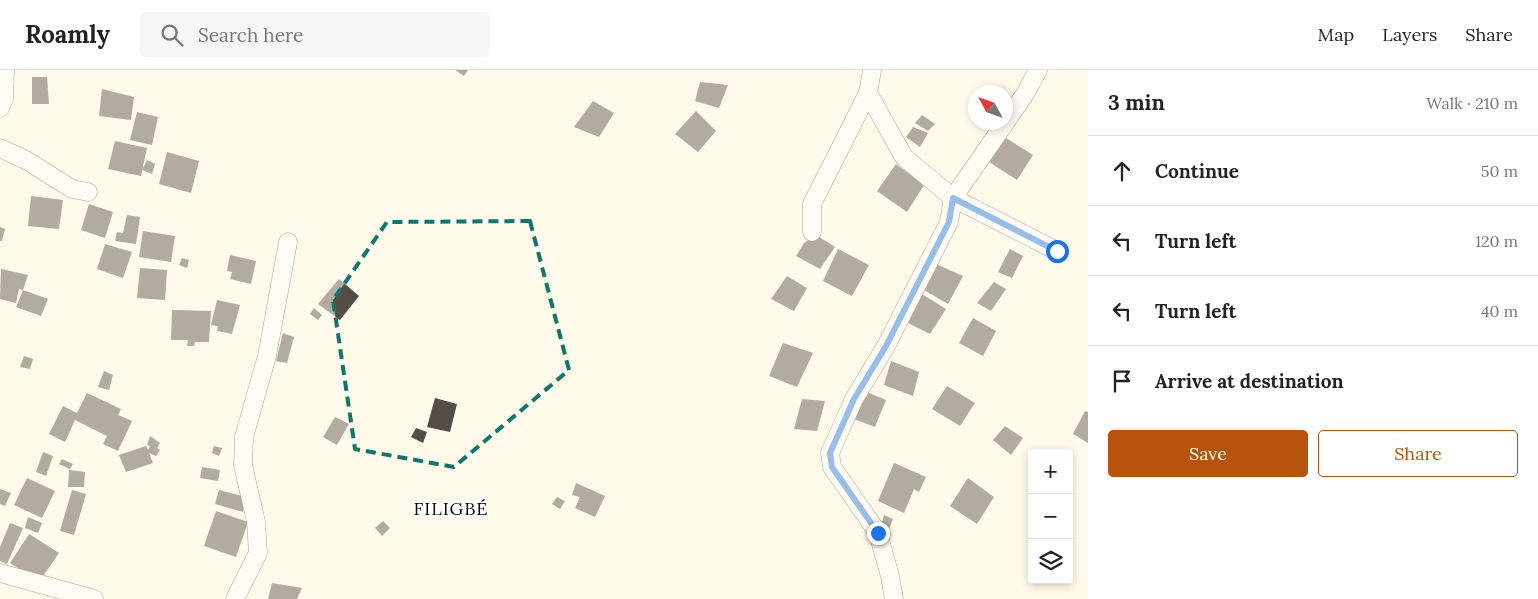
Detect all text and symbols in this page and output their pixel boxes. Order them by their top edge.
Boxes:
search box [140,12,490,57]
text: Roamly [25,19,110,50]
icon: search [158,21,186,49]
text: Search here [198,23,303,47]
text: Map [1318,23,1354,46]
text: Layers [1382,23,1437,46]
text: Share [1465,23,1513,46]
north arrow [968,85,1013,130]
text: 3 min [1108,89,1165,116]
text: Walk · 210 m [1426,93,1518,113]
icon: ahead [1108,157,1136,185]
text: Continue [1155,159,1239,183]
text: 50 m [1481,161,1518,181]
icon: left [1108,227,1136,255]
text: Turn left [1155,229,1236,253]
text: 120 m [1475,231,1518,251]
route start [1046,240,1069,263]
icon: left [1108,297,1136,325]
text: Turn left [1155,299,1236,323]
text: 40 m [1481,301,1518,321]
icon: arrive [1108,367,1136,395]
text: Arrive at destination [1155,369,1344,393]
button: Save [1108,430,1308,477]
button: Share [1318,430,1518,477]
map controls [1028,449,1073,584]
button: + [1028,449,1073,494]
button: − [1028,494,1073,539]
district label: FILIGBÉ [413,497,489,520]
route end [867,522,890,545]
button: layers [1028,539,1073,584]

